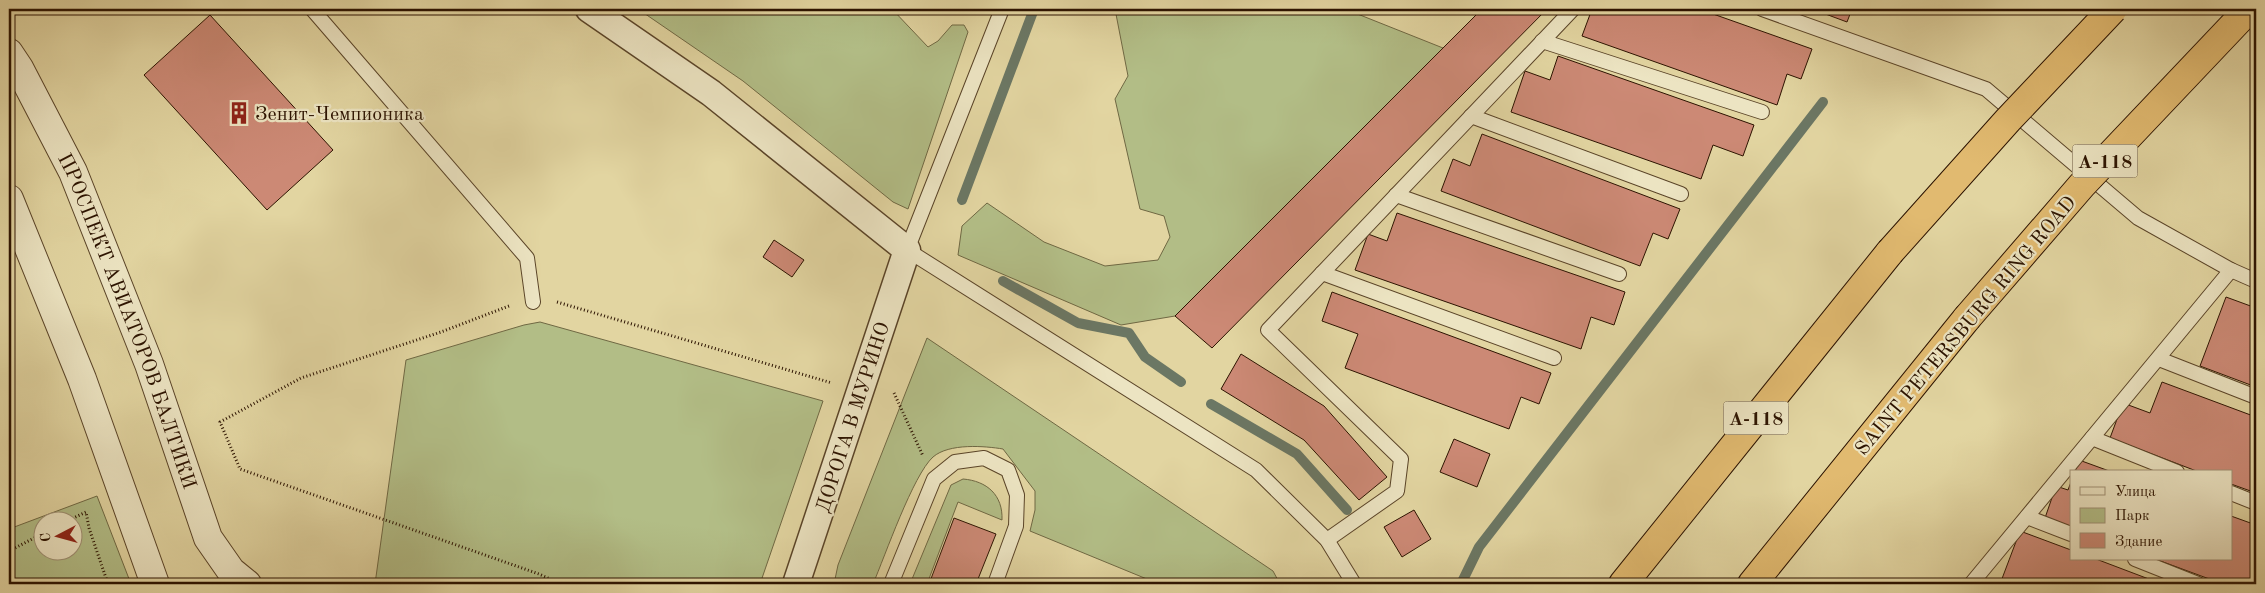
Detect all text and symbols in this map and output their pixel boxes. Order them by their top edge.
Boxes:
building icon: Зенит-Чемпионика [226,100,252,126]
place label: Зенит-Чемпионика [255,105,424,125]
road number: А-118 [2072,144,2138,178]
street label: ПРОСПЕКТ АВИАТОРОВ БАЛТИКИ [53,151,199,492]
street label: SAINT PETERSBURG RING ROAD [1852,193,2081,460]
street label: ДОРОГА В МУРИНО [814,320,894,515]
road number: А-118 [1724,402,1788,434]
legend [2070,470,2232,560]
text: Улица [2115,485,2156,500]
text: Парк [2115,509,2150,524]
north arrow [32,510,82,560]
text: С [39,532,54,543]
text: Здание [2115,535,2162,550]

